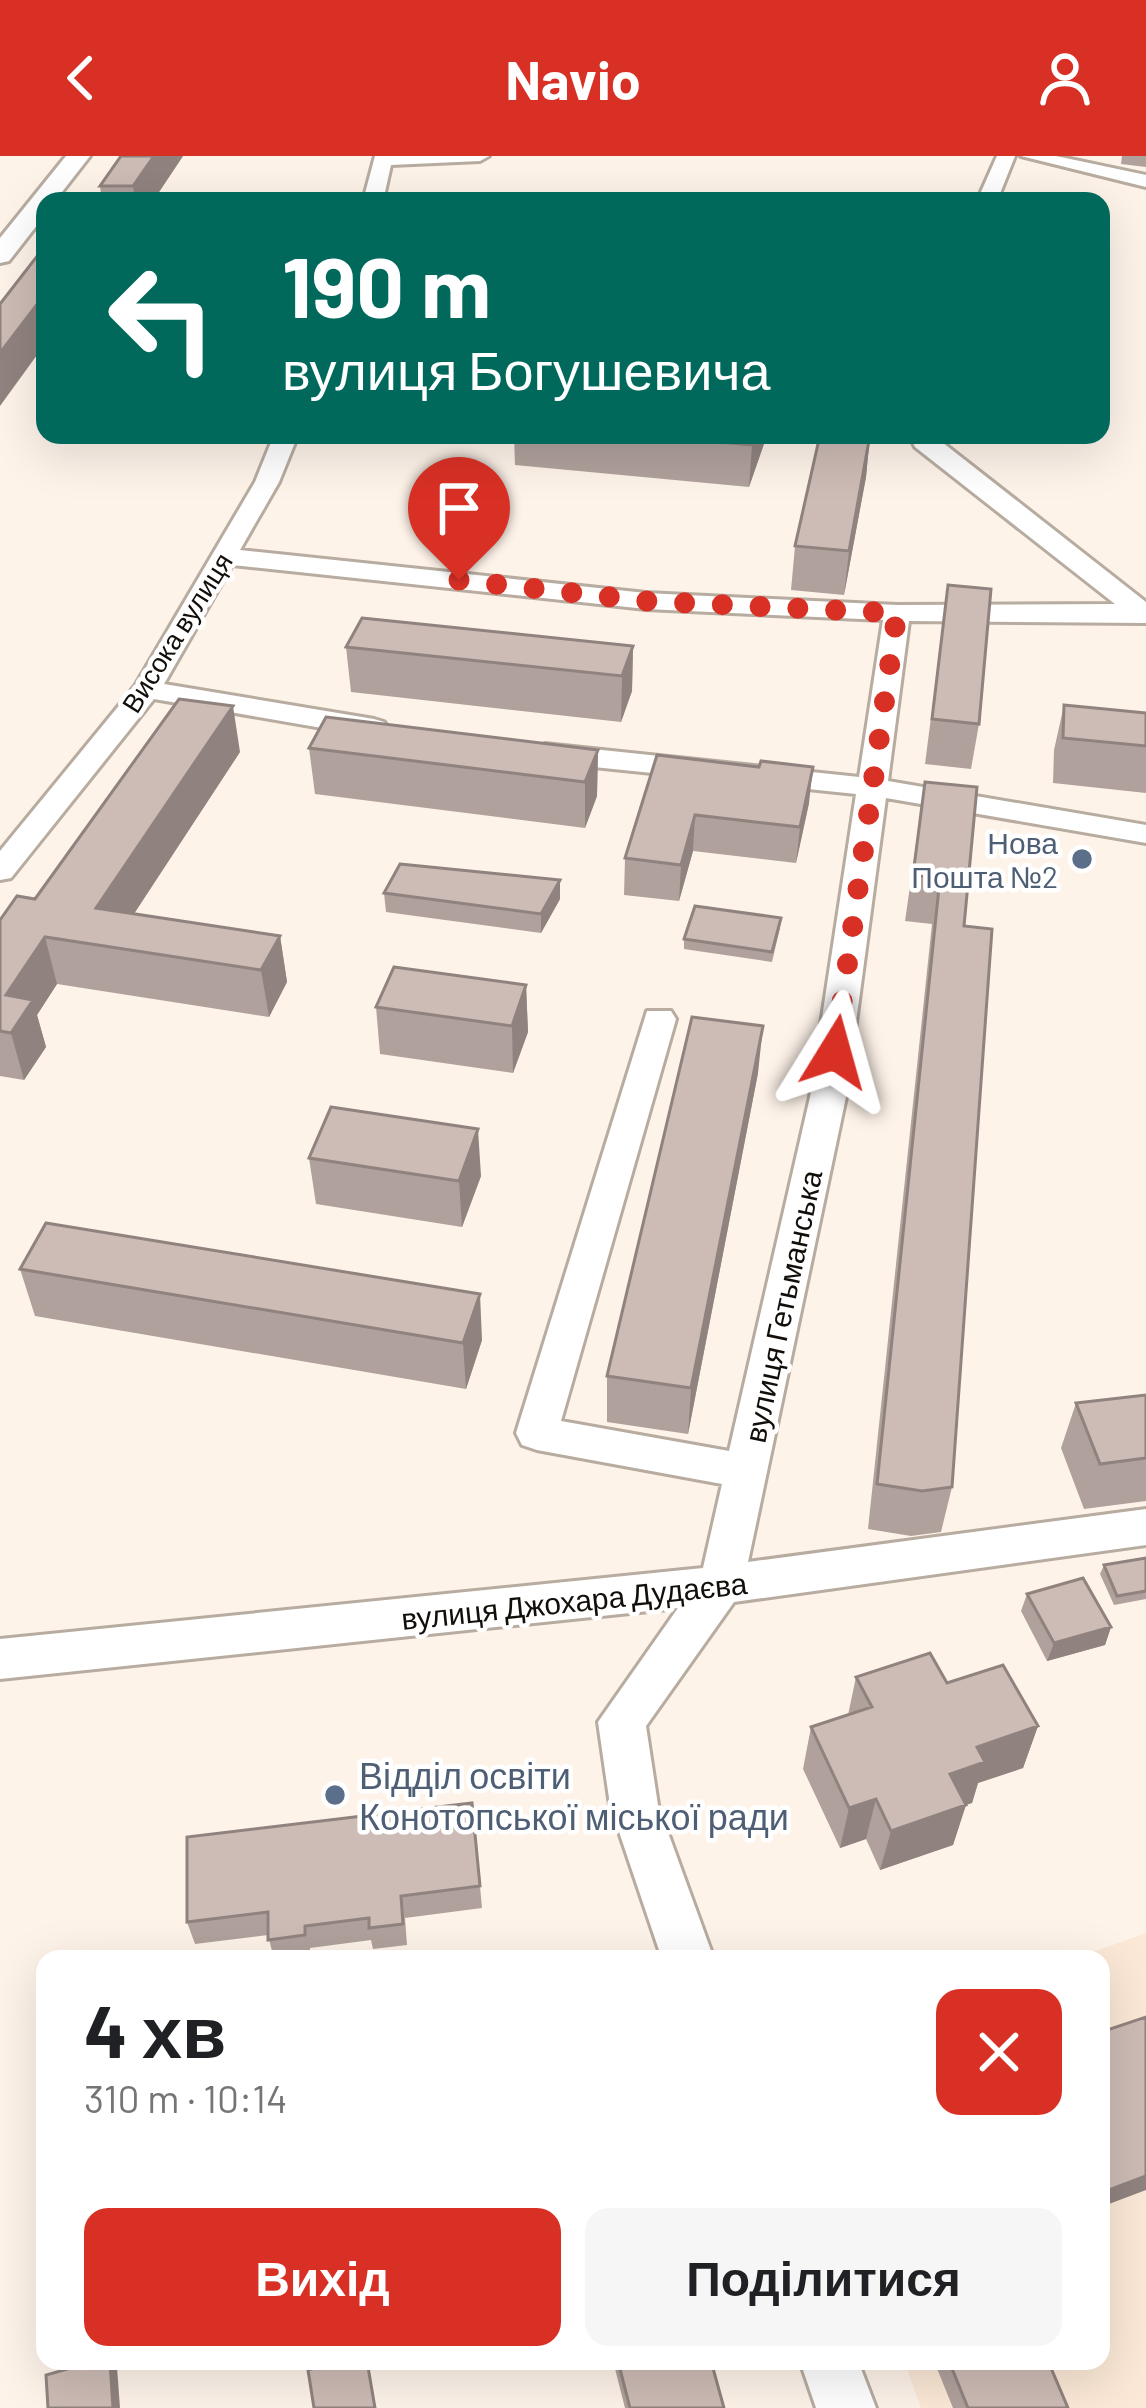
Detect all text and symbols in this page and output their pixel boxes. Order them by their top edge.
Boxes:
icon: back [48,45,114,111]
icon: person [1032,45,1098,111]
text: Navio [505,46,641,111]
text: 190 m [282,234,491,335]
icon: left [84,240,240,396]
text: вулиця Богушевича [282,336,771,401]
pin [408,457,510,580]
icon: arrive [426,475,492,541]
street label: Висока вулиця [114,546,239,718]
place label: Нова Пошта №2 [911,824,1058,894]
marker: Нова Пошта №2 [1069,846,1095,872]
position arrow [772,989,898,1115]
street label: вулиця Гетьманська [736,1166,829,1446]
street label: вулиця Джохара Дудаєва [399,1564,749,1636]
place label: Відділ освіти Конотопської міської ради [359,1753,789,1838]
marker: Відділ освіти Конотопської міської ради [322,1782,348,1808]
text: 4 хв [84,1986,226,2072]
button: close [936,1989,1062,2115]
text: 310 m · 10:14 [84,2074,287,2121]
button: Вихід [84,2208,561,2346]
button: Поділитися [585,2208,1062,2346]

